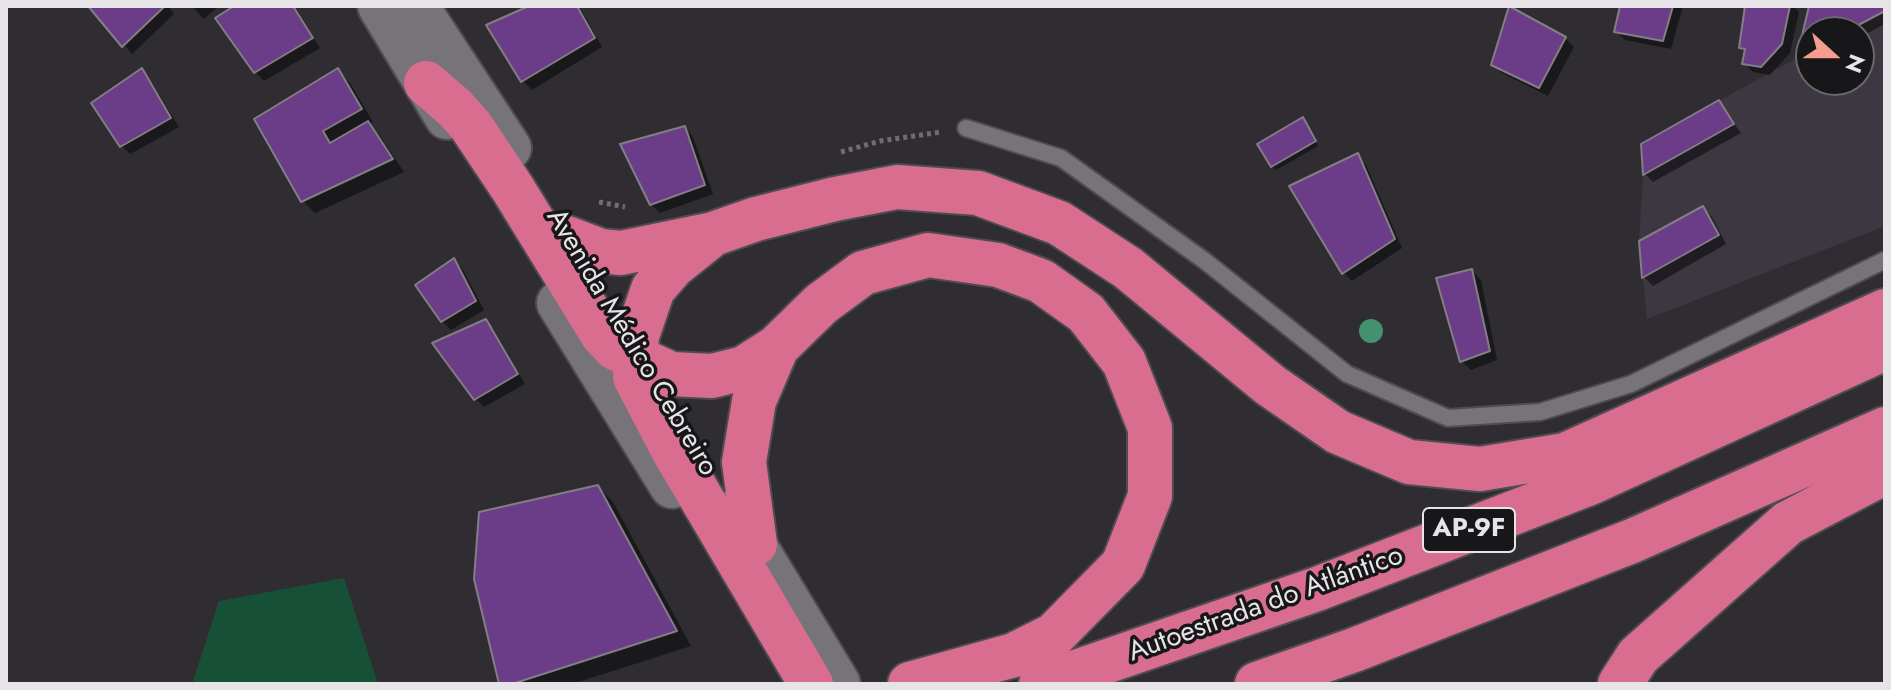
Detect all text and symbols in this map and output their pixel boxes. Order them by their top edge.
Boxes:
north arrow [1795,16,1875,96]
text: N [1837,50,1874,78]
street label: Avenida Médico Cebreiro [538,203,724,483]
road number: AP-9F [1423,508,1515,552]
street label: Autoestrada do Atlántico [1124,540,1408,670]

